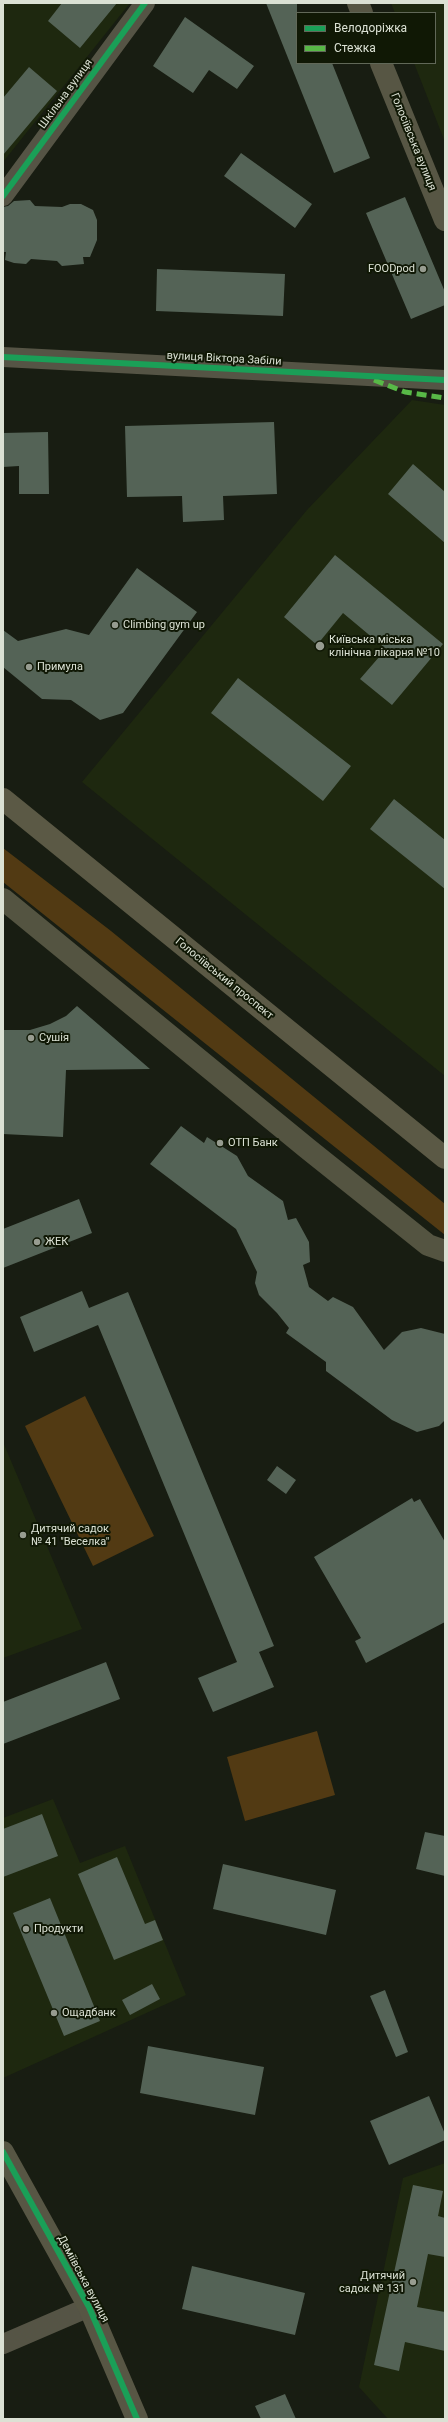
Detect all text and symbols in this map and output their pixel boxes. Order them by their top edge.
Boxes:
legend [296,12,436,64]
text: Велодоріжка [334,21,407,35]
text: Стежка [334,41,376,55]
street label: Шкільна вулиця [36,57,96,131]
street label: Голосіївська вулиця [387,91,439,193]
place label: FOODpod [368,262,415,276]
marker: FOODpod [418,264,428,274]
street label: вулиця Віктора Забіли [166,349,282,369]
place label: Climbing gym up [123,618,205,632]
marker: Climbing gym up [110,620,120,630]
place label: Київська міська клінічна лікарня №10 [329,633,440,659]
marker: Київська міська клінічна лікарня №10 [314,640,326,652]
place label: Примула [37,660,83,674]
marker: Примула [24,662,34,672]
street label: Голосіївський проспект [172,935,276,1023]
place label: Сушія [39,1031,69,1045]
marker: Сушія [26,1033,36,1043]
place label: ОТП Банк [228,1136,278,1150]
marker: ОТП Банк [215,1138,225,1148]
place label: ЖЕК [45,1235,68,1249]
marker: ЖЕК [32,1237,42,1247]
place label: Дитячий садок № 41 "Веселка" [31,1522,109,1548]
marker: Дитячий садок № 41 "Веселка" [18,1530,28,1540]
place label: Продукти [34,1922,83,1936]
marker: Продукти [21,1924,31,1934]
place label: Ощадбанк [62,2006,116,2020]
marker: Ощадбанк [49,2008,59,2018]
street label: Деміївська вулиця [54,2233,112,2325]
place label: Дитячий садок № 131 [339,2269,405,2295]
marker: Дитячий садок № 131 [408,2277,418,2287]

